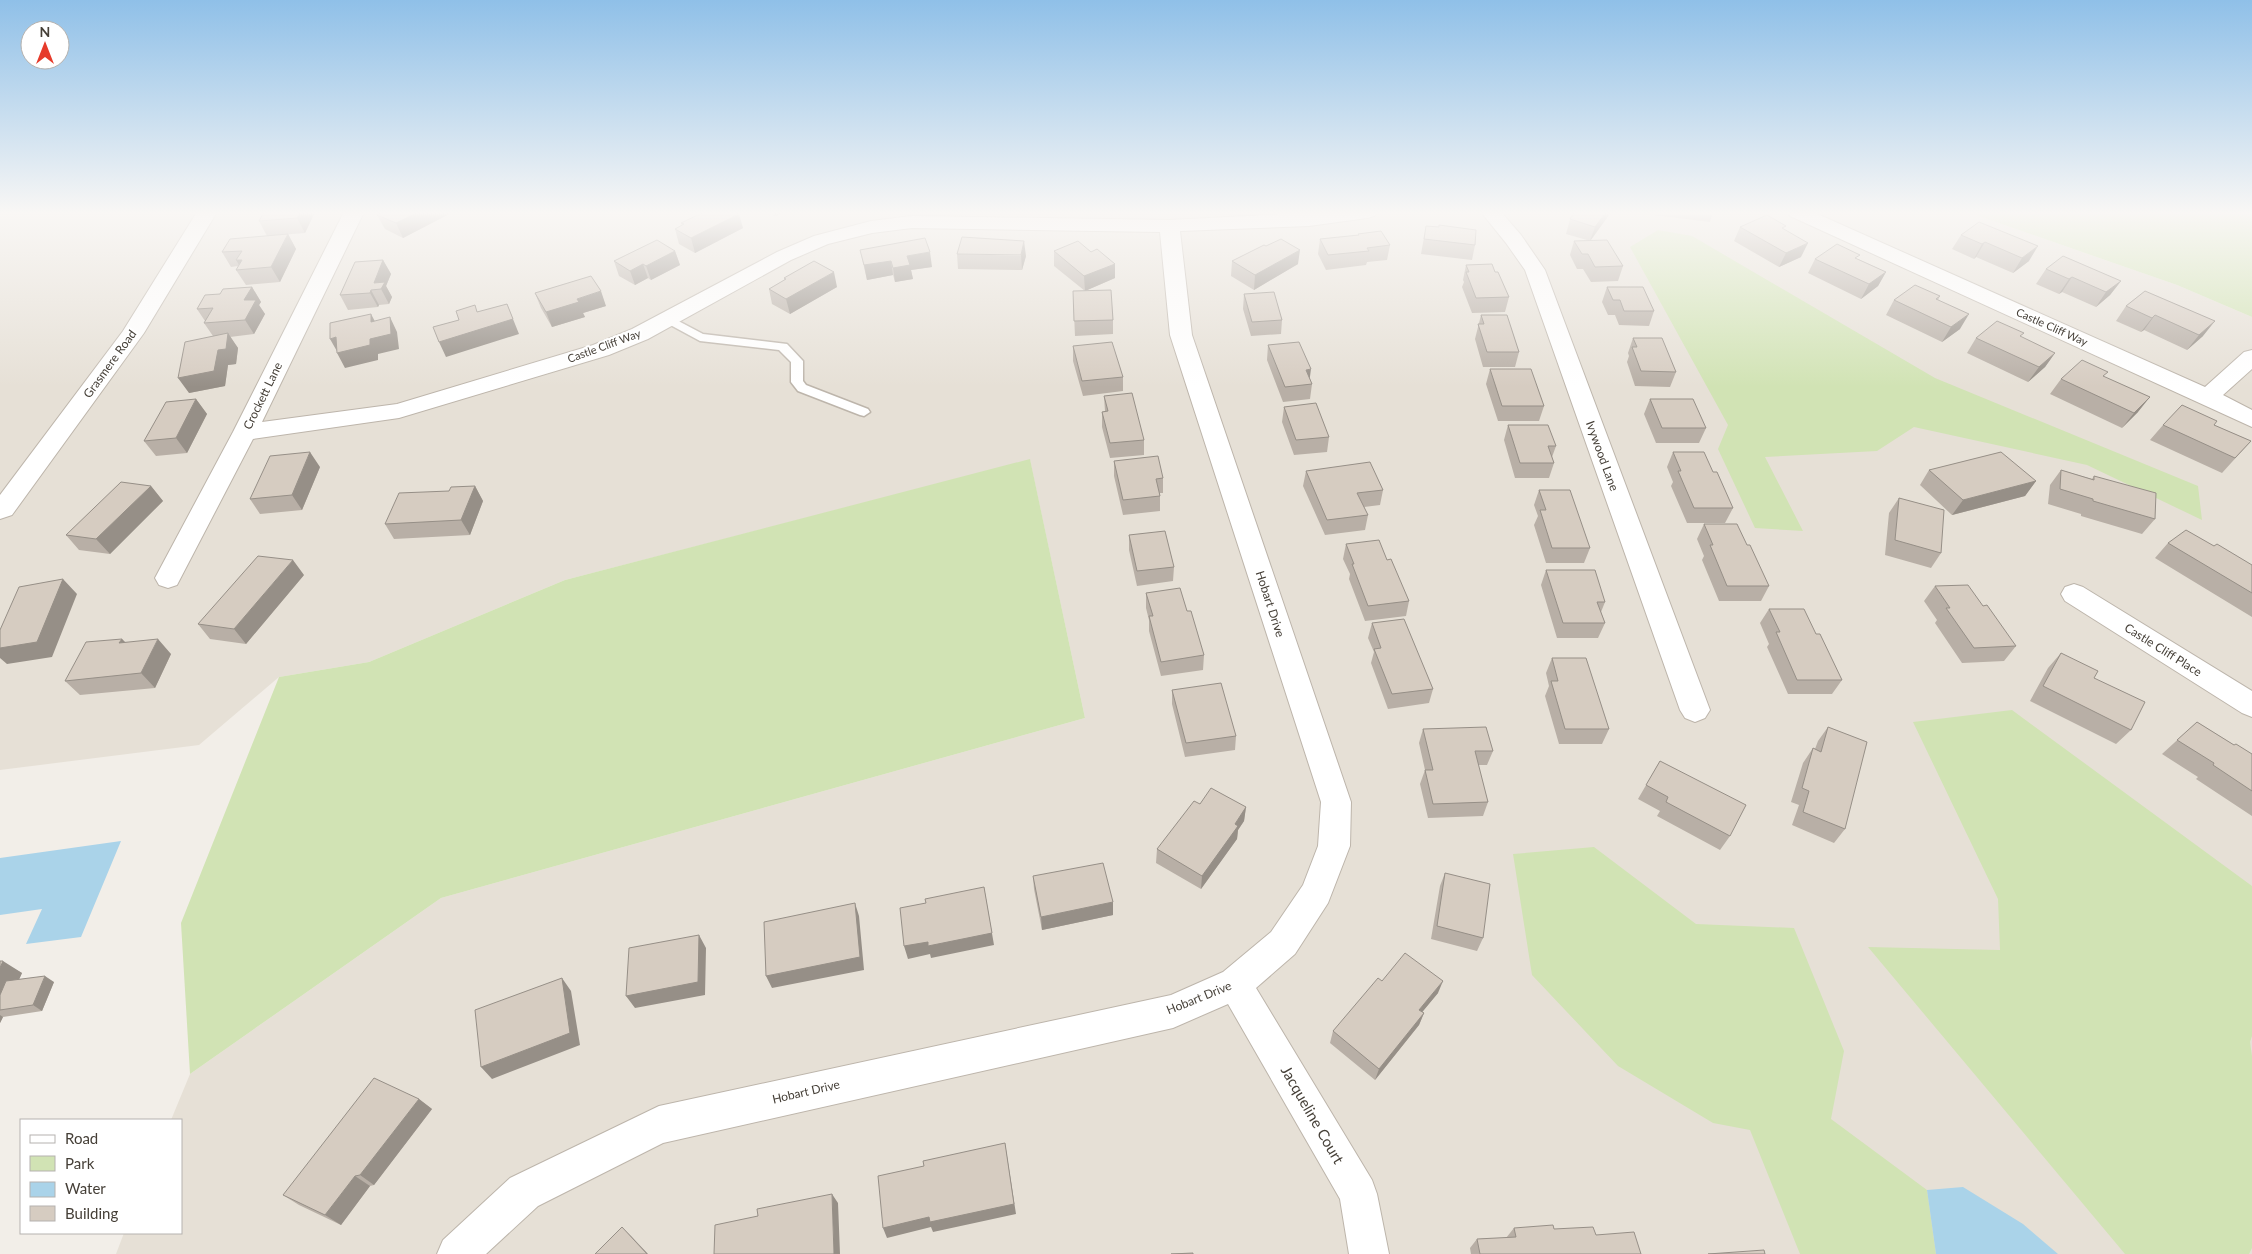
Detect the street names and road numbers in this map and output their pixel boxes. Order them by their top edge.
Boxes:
street label: Castle Cliff Way [2014,305,2090,348]
street label: Castle Cliff Way [565,326,642,365]
street label: Grasmere Road [80,327,139,401]
street label: Crockett Lane [240,360,285,432]
street label: Ivywood Lane [1583,419,1622,493]
street label: Hobart Drive [1253,569,1288,639]
street label: Castle Cliff Place [2122,620,2205,679]
street label: Hobart Drive [1164,978,1234,1017]
street label: Jacqueline Court [1278,1062,1348,1167]
street label: Hobart Drive [771,1076,841,1107]

